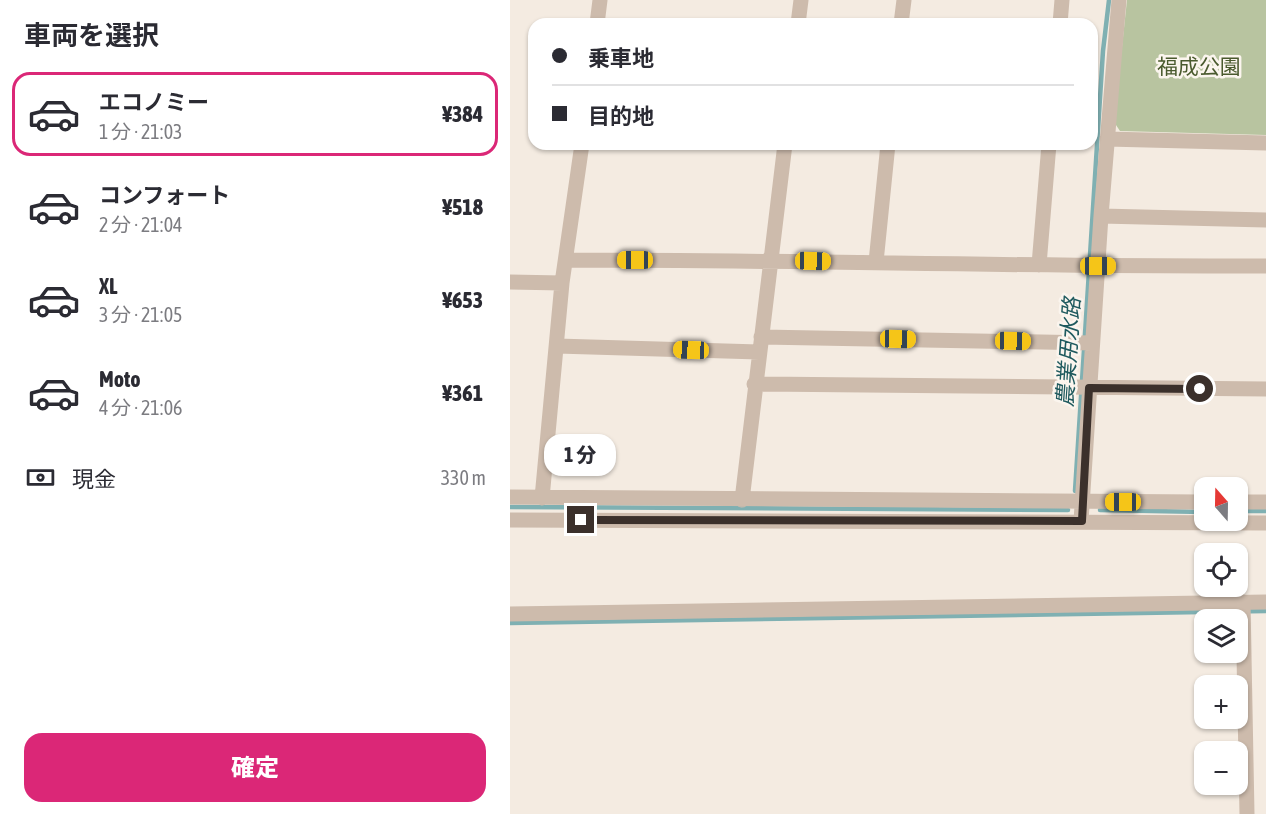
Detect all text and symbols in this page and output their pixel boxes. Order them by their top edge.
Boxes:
text: 車両を選択 [24,20,159,51]
text: 乗車地 [588,45,654,71]
park label: 福成公園 [1157,54,1241,78]
icon: car [27,87,81,141]
text: エコノミー [99,89,209,115]
text: ¥384 [442,101,483,127]
text: 目的地 [588,103,654,129]
text: 1 分 · 21:03 [99,120,182,143]
icon: car [27,180,81,234]
text: コンフォート [99,182,230,208]
text: ¥518 [442,194,483,220]
text: 2 分 · 21:04 [99,213,182,236]
car [617,251,653,269]
car [795,252,831,270]
car [1080,257,1116,275]
icon: car [27,273,81,327]
text: XL [99,273,117,299]
text: ¥653 [442,287,483,313]
water label: 農業用水路 [1051,294,1085,408]
text: 3 分 · 21:05 [99,303,182,326]
car [880,330,916,348]
car [995,332,1031,350]
car [673,340,709,360]
icon: car [27,366,81,420]
text: Moto [99,366,141,392]
route start [1186,375,1213,402]
text: ¥361 [442,380,483,406]
text: 4 分 · 21:06 [99,396,182,419]
callout: 1 分 [545,433,617,475]
text: 1 分 [564,443,596,466]
icon: cash [24,461,57,494]
text: 現金 [72,466,116,492]
text: 330 m [441,466,486,489]
north arrow [1194,477,1248,531]
map controls [1194,477,1248,795]
car [1105,493,1141,511]
route end [567,506,594,533]
button: locate [1194,543,1248,597]
button: layers [1194,609,1248,663]
button: + [1194,675,1248,729]
button: 確定 [24,733,486,802]
button: − [1194,741,1248,795]

